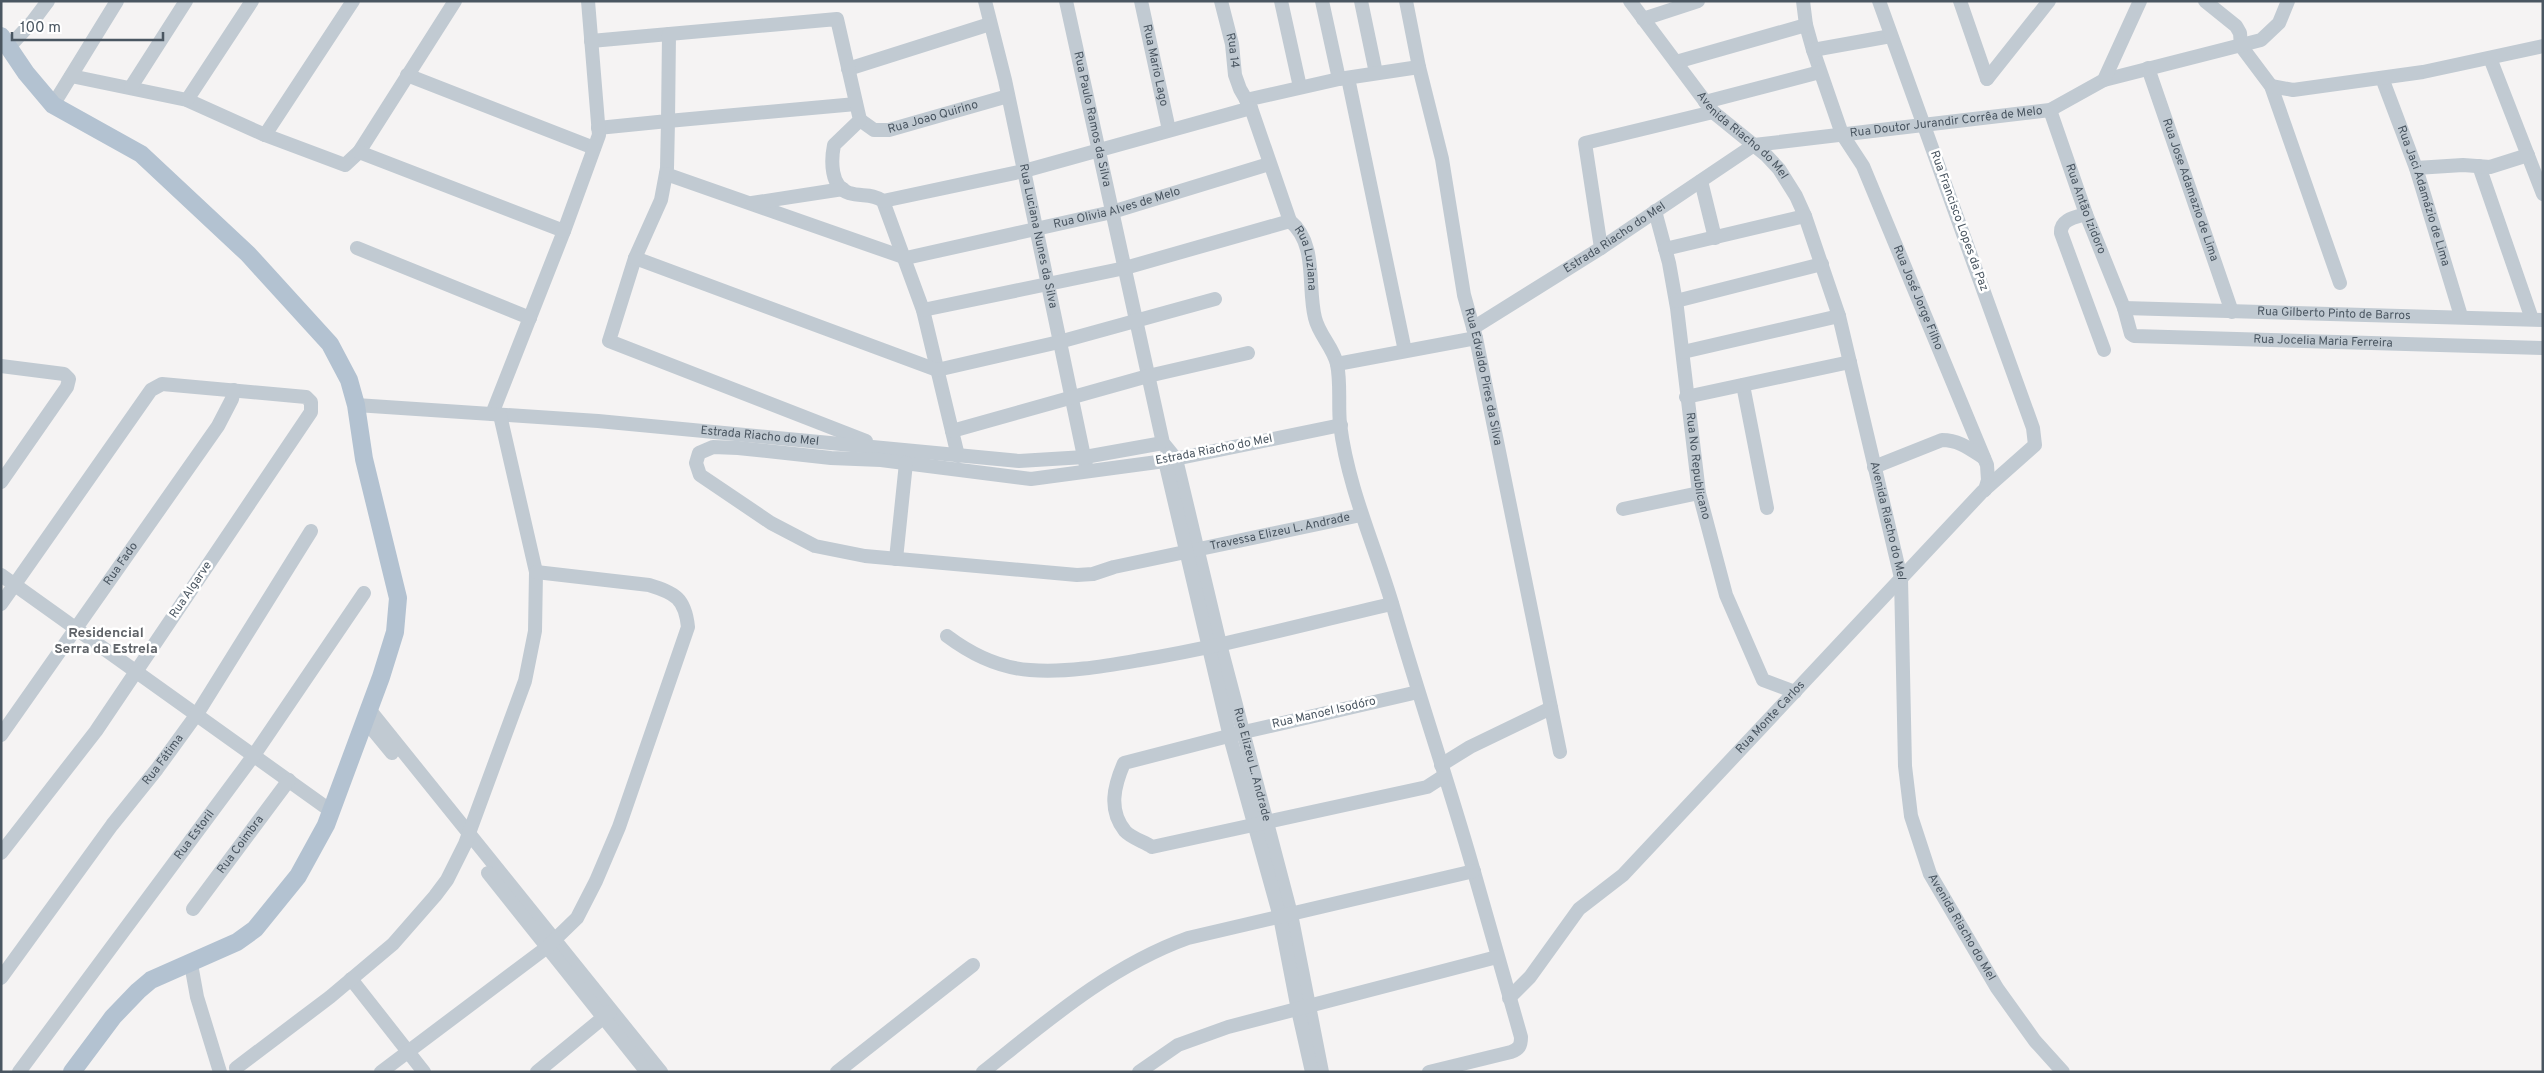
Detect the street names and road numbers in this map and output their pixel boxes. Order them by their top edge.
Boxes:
street label: Rua Mario Lago [1138,23,1172,108]
street label: Rua 14 [1221,31,1242,69]
street label: Rua Paulo Ramos da Silva [1069,50,1115,188]
street label: Avenida Riacho do Mel [1693,88,1792,182]
street label: Rua Joao Quirino [886,97,980,138]
street label: Rua Doutor Jurandir Corrêa de Melo [1849,103,2044,142]
street label: Rua Jose Adamazio de Lima [2158,116,2222,264]
street label: Rua Jaci Adamázio de Lima [2393,123,2453,268]
street label: Rua Francisco Lopes da Paz [1926,149,1992,293]
street label: Rua Luciana Nunes da Silva [1015,162,1061,310]
street label: Rua Antão Izidoro [2061,162,2109,257]
street label: Rua Olivia Alves de Melo [1052,183,1183,233]
street label: Estrada Riacho do Mel [1561,199,1669,277]
street label: Rua Luziana [1290,223,1319,291]
street label: Rua José Jorge Filho [1889,243,1947,353]
street label: Rua Gilberto Pinto de Barros [2257,304,2411,324]
street label: Rua Edvaldo Pires da Silva [1460,306,1506,447]
street label: Rua Jocelia Maria Ferreira [2253,332,2393,352]
street label: Rua No Republicano [1681,411,1714,522]
street label: Estrada Riacho do Mel [700,423,820,450]
street label: Estrada Riacho do Mel [1154,431,1274,469]
street label: Avenida Riacho do Mel [1866,460,1909,580]
street label: Travessa Elizeu L. Andrade [1209,510,1352,555]
street label: Rua Fado [100,539,142,589]
street label: Rua Algarve [166,558,216,622]
street label: Rua Monte Carlos [1732,677,1809,757]
street label: Rua Manoel Isodóro [1271,693,1378,733]
street label: Rua Elizeu L. Andrade [1229,706,1274,823]
street label: Rua Fátima [139,731,188,789]
street label: Rua Estoril [171,807,218,863]
street label: Rua Coimbra [214,812,268,877]
street label: Avenida Riacho do Mel [1924,871,1999,984]

